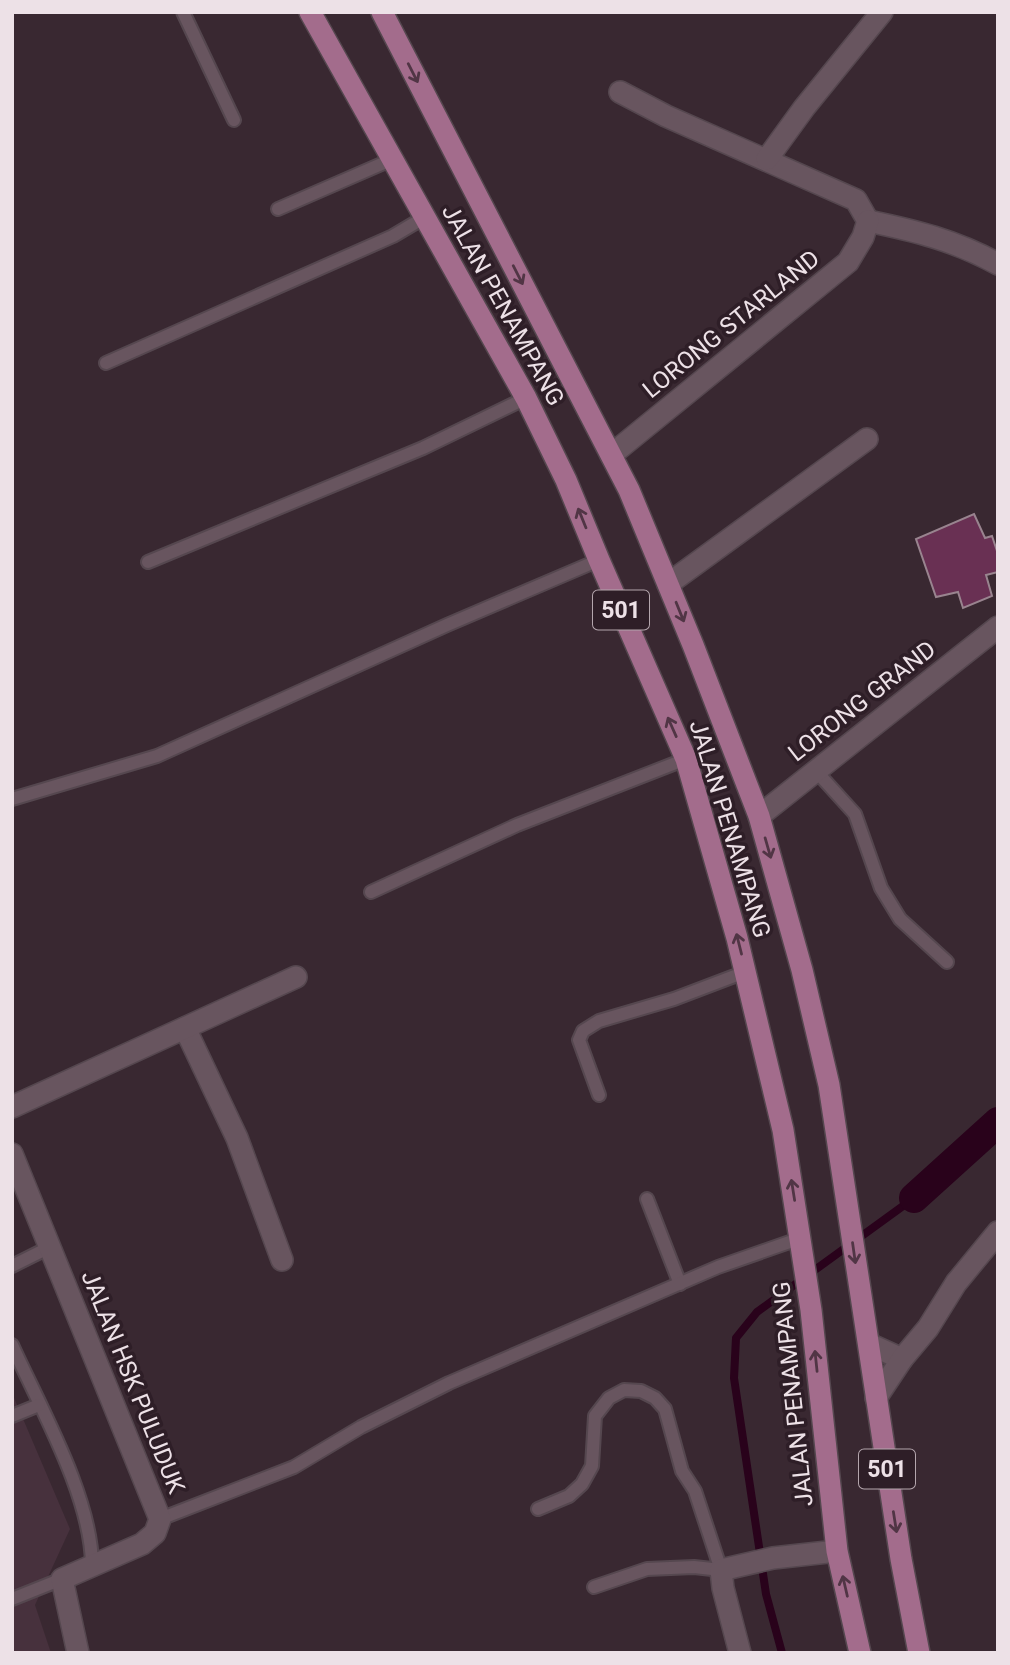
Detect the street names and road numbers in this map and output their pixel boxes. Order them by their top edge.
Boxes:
street label: JALAN PENAMPANG [436,199,570,411]
street label: LORONG STARLAND [637,244,825,404]
road number: 501 [593,590,649,630]
street label: LORONG GRAND [783,635,941,767]
street label: JALAN PENAMPANG [684,717,776,941]
street label: JALAN HSK PULUDUK [75,1266,191,1498]
street label: JALAN PENAMPANG [767,1280,819,1508]
road number: 501 [859,1450,915,1488]

